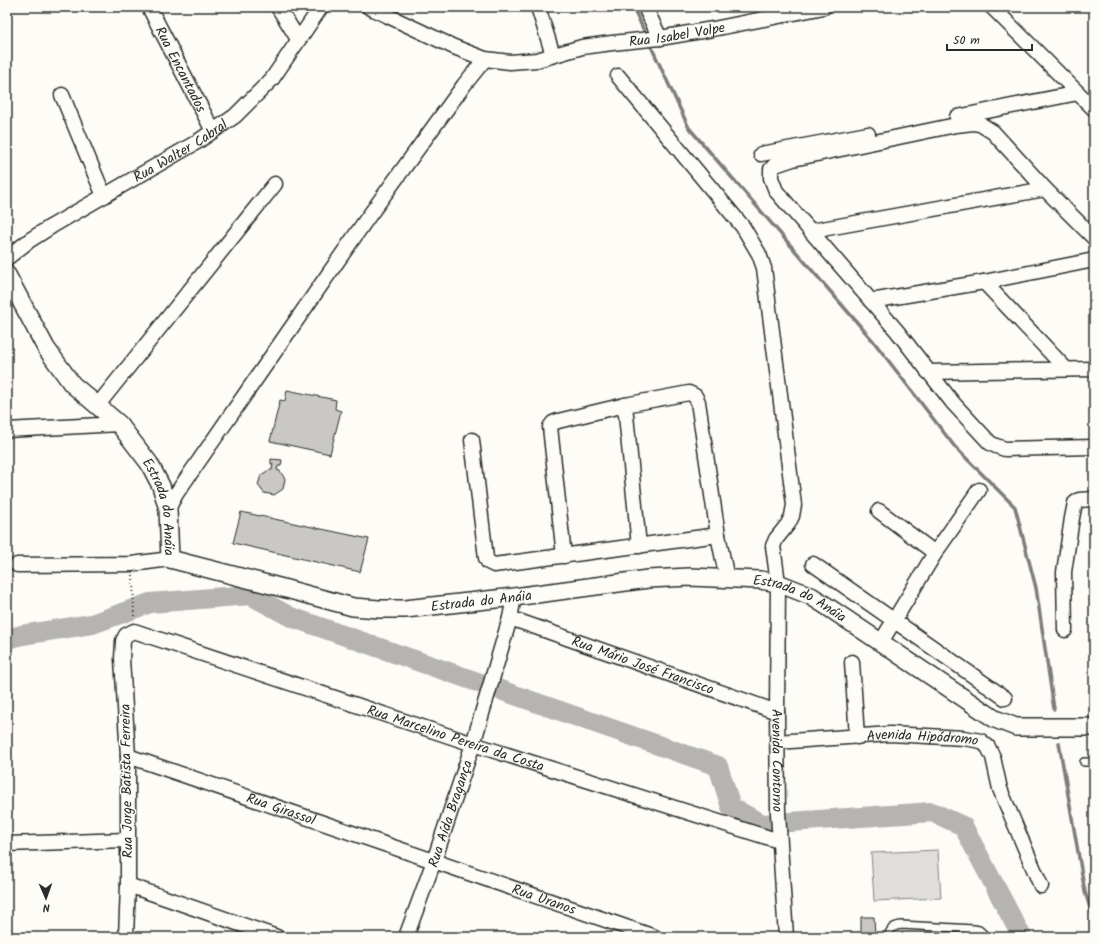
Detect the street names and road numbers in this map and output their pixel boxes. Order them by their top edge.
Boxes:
street label: Rua Isabel Volpe [628,17,728,53]
street label: Rua Encantados [149,23,212,117]
street label: Rua Walter Cabral [129,114,233,189]
street label: Estrada do Anáia [137,453,180,556]
street label: Estrada do Anáia [752,570,851,628]
street label: Estrada do Anáia [430,585,533,618]
street label: Rua Mário José Francisco [568,631,717,701]
street label: Rua Marcelino Pereira da Costa [364,699,547,778]
street label: Rua Jorge Batista Ferreira [115,703,139,859]
street label: Avenida Contorno [765,709,788,812]
street label: Avenida Hipódromo [866,724,980,752]
street label: Rua Aída Bragança [423,757,479,871]
street label: Rua Girassol [243,787,319,832]
street label: Rua Uranos [509,879,579,921]

